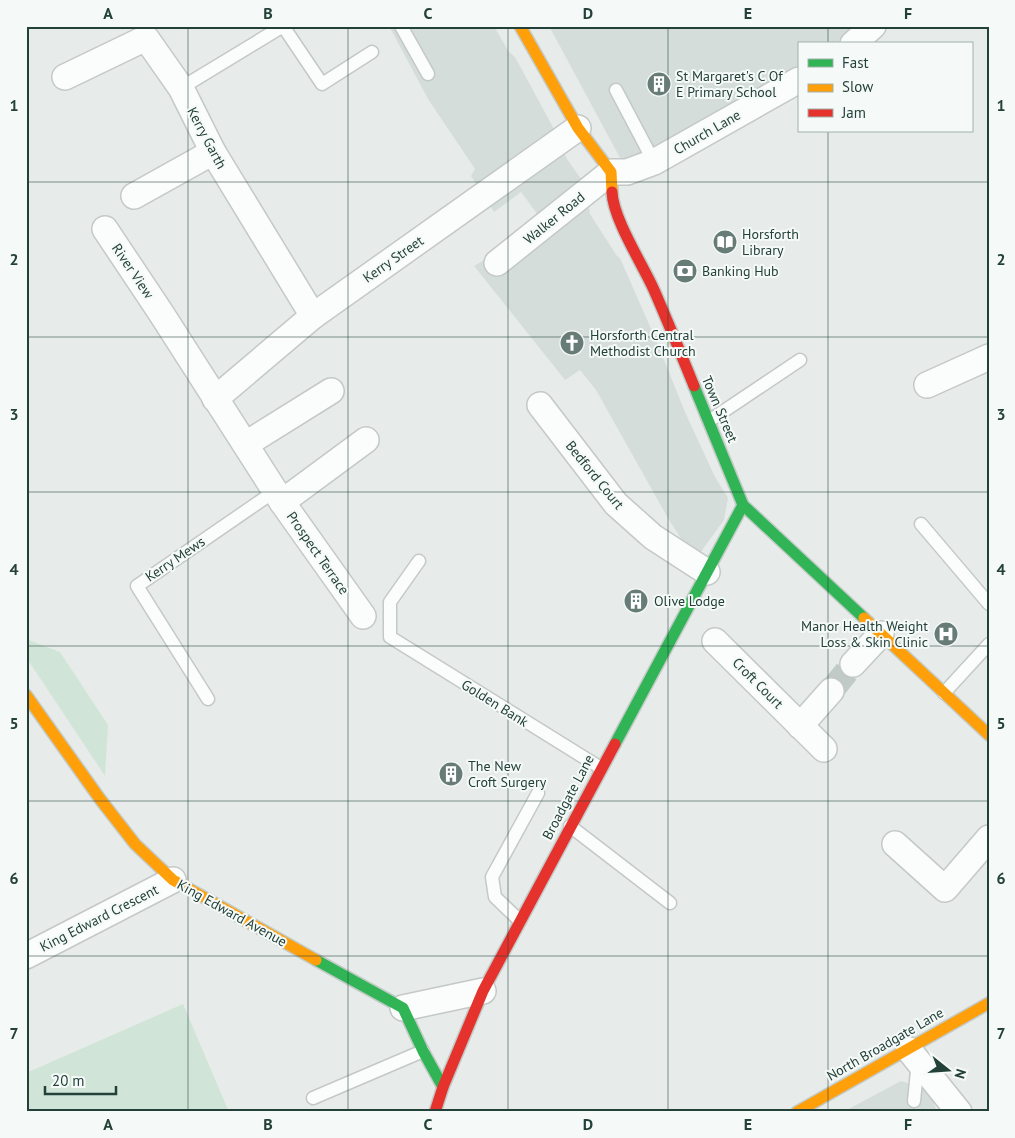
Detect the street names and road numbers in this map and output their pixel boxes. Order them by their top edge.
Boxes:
street label: Kerry Garth [183,104,231,172]
street label: Church Lane [670,106,744,158]
street label: Walker Road [520,188,588,248]
street label: Kerry Street [359,231,427,286]
street label: River View [108,240,158,303]
street label: Town Street [698,373,742,445]
street label: Bedford Court [562,437,628,513]
street label: Prospect Terrace [283,508,353,598]
street label: Kerry Mews [142,532,208,586]
street label: Croft Court [729,654,788,713]
street label: Golden Bank [458,675,532,731]
street label: Broadgate Lane [538,751,598,843]
street label: King Edward Avenue [174,875,290,951]
street label: King Edward Crescent [37,880,161,956]
street label: North Broadgate Lane [823,1003,947,1085]

